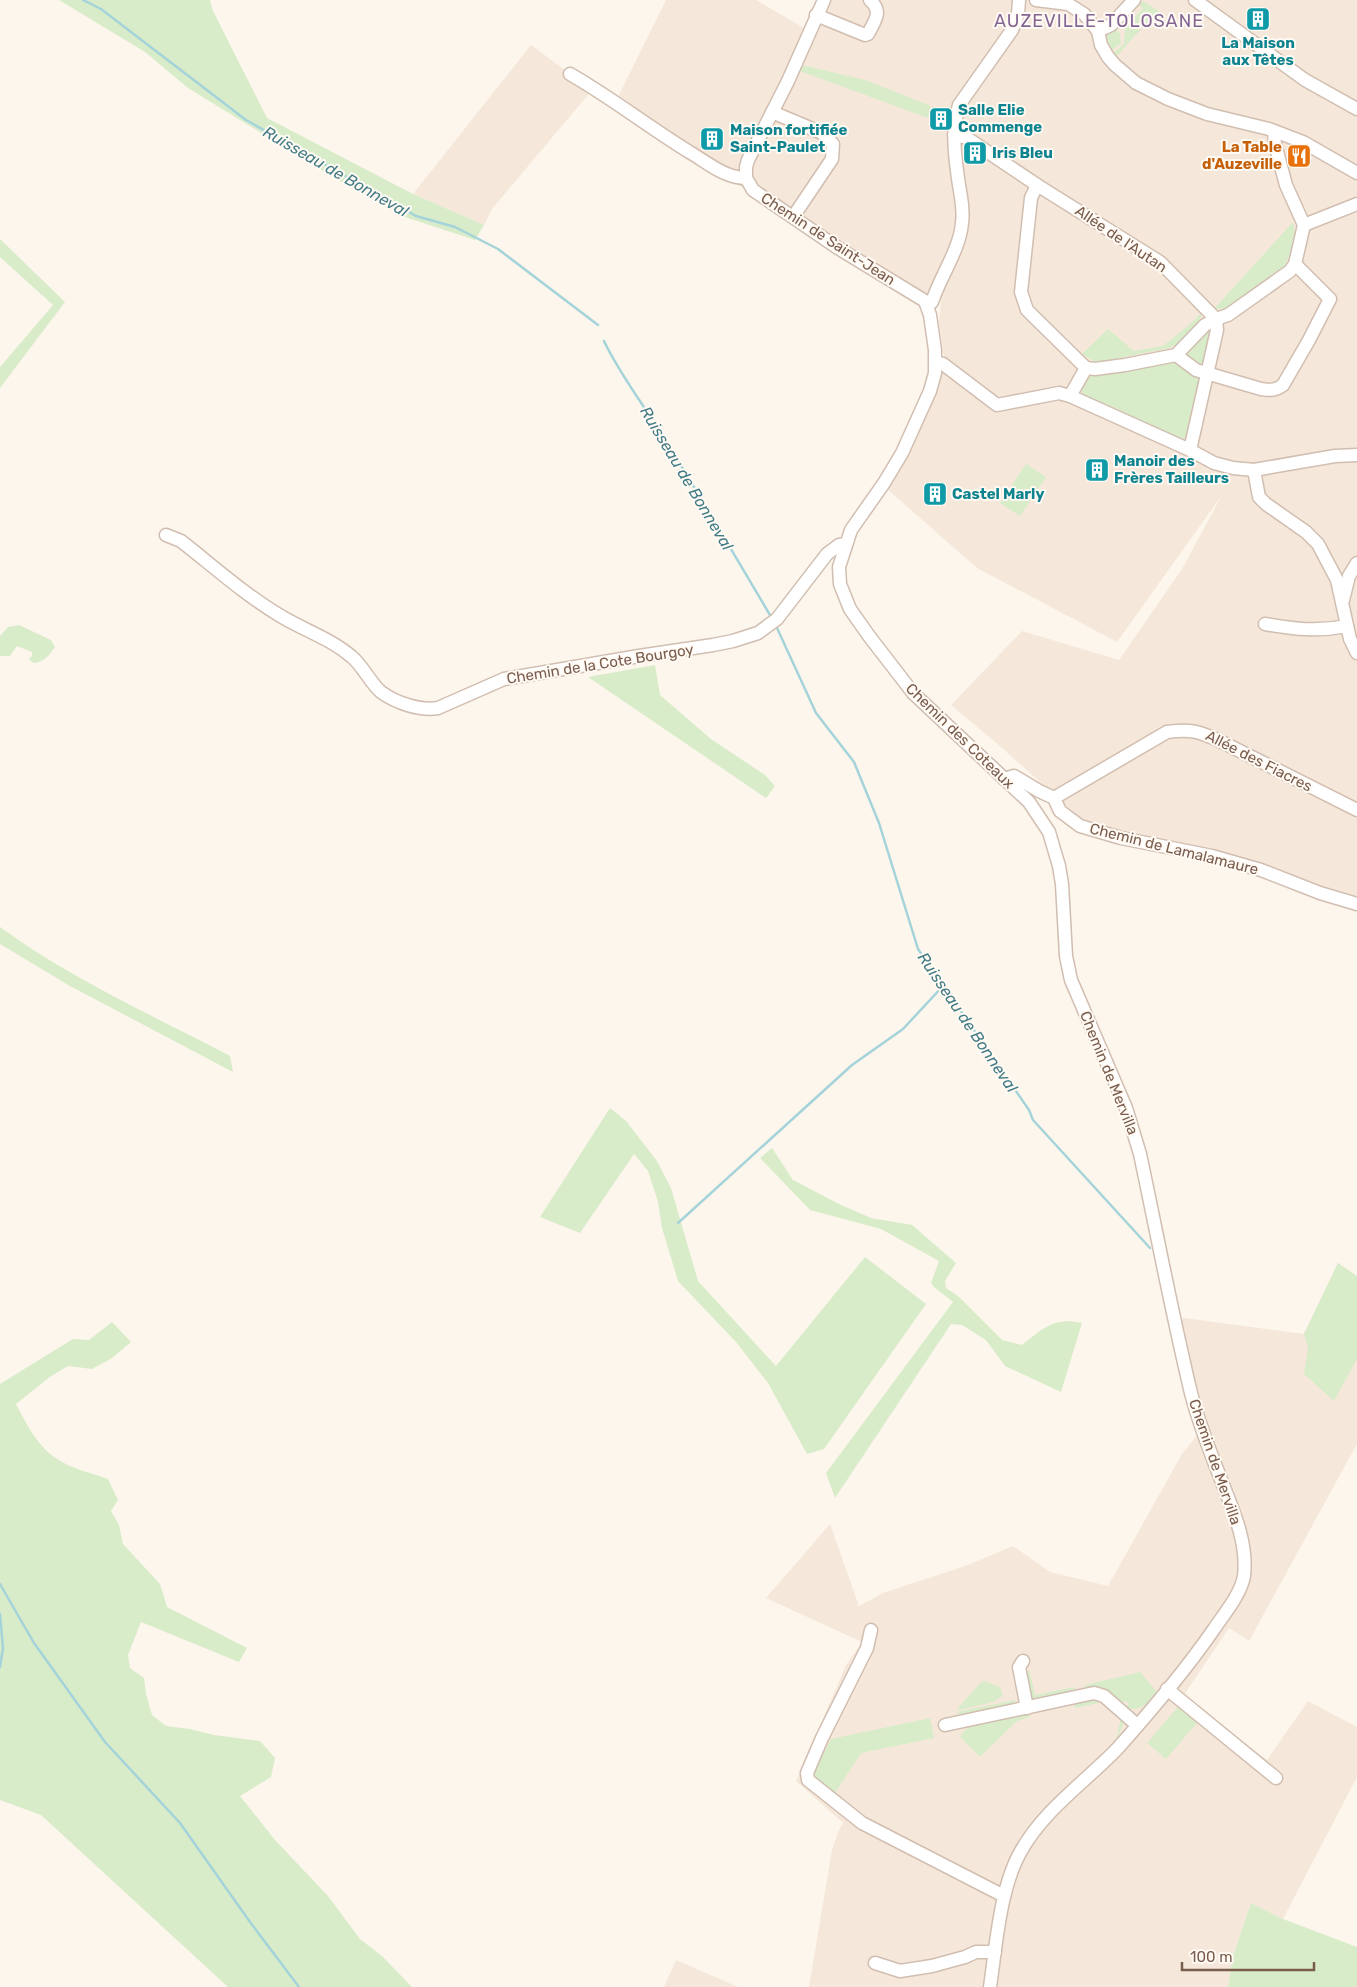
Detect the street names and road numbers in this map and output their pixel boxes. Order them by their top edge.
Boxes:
street label: Chemin de Saint-Jean [757,189,899,289]
street label: Allée de l'Autan [1072,202,1170,276]
street label: Chemin de la Cote Bourgoy [505,640,695,688]
street label: Chemin des Coteaux [902,679,1018,793]
street label: Allée des Fiacres [1203,726,1316,796]
street label: Chemin de Lamalamaure [1088,819,1260,879]
street label: Chemin de Mervilla [1076,1009,1142,1137]
street label: Chemin de Mervilla [1185,1397,1245,1527]

